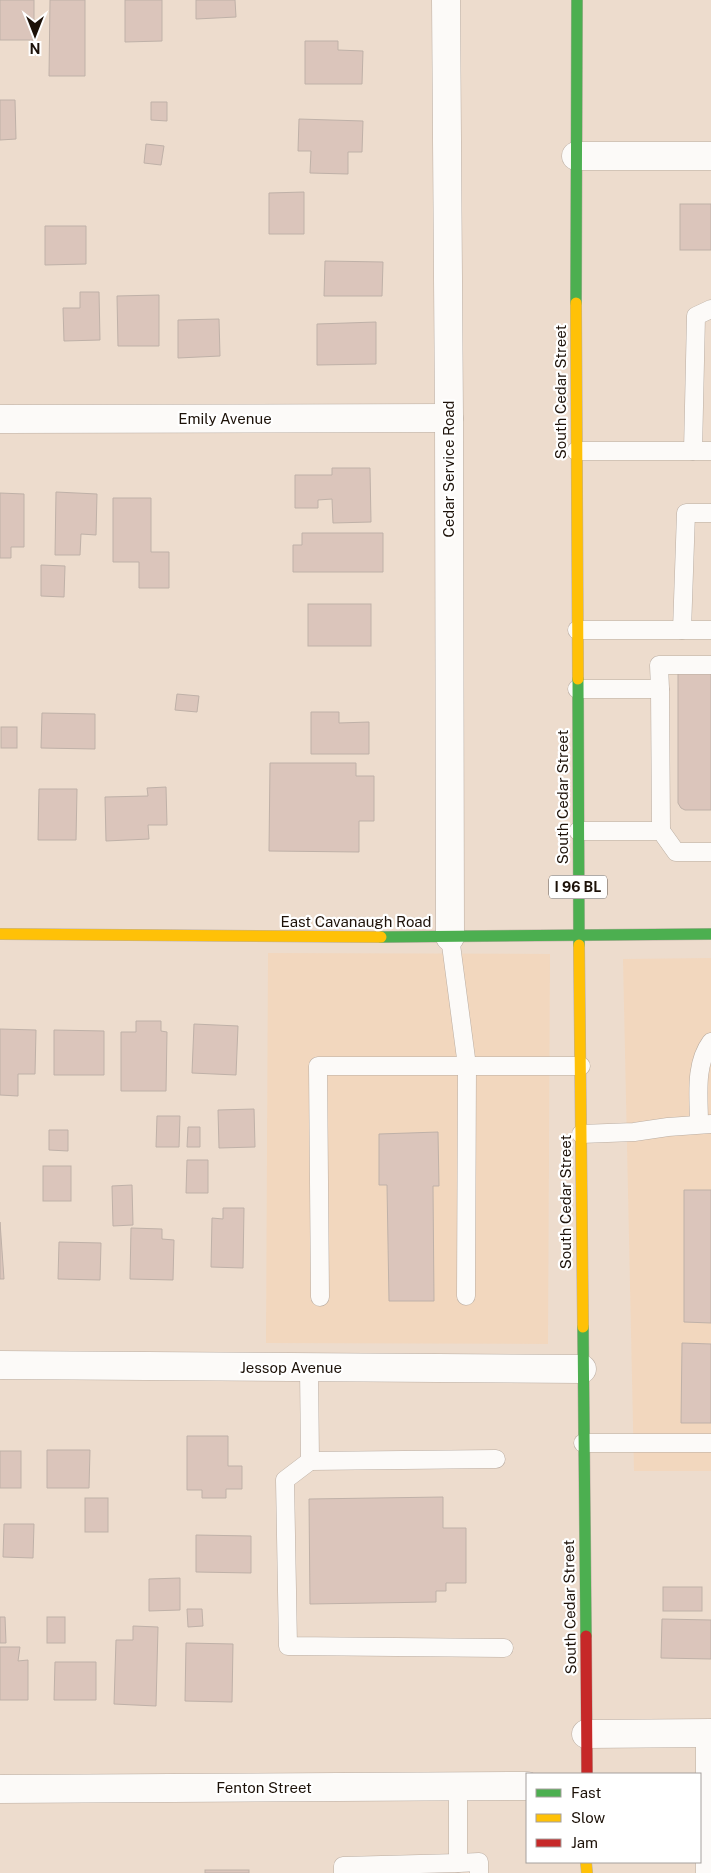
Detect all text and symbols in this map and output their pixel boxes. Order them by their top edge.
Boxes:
north arrow [10,10,60,60]
text: N [30,40,40,56]
street label: South Cedar Street [552,324,569,459]
street label: Cedar Service Road [440,400,457,538]
street label: Emily Avenue [178,410,272,427]
street label: South Cedar Street [554,729,571,864]
road number: I 96 BL [549,876,607,899]
street label: East Cavanaugh Road [280,913,432,930]
street label: South Cedar Street [557,1134,574,1269]
street label: Jessop Avenue [240,1359,342,1376]
street label: South Cedar Street [560,1539,579,1675]
legend [526,1773,701,1863]
street label: Fenton Street [216,1779,312,1796]
text: Fast [571,1784,601,1801]
text: Slow [571,1809,606,1826]
text: Jam [571,1834,598,1851]

